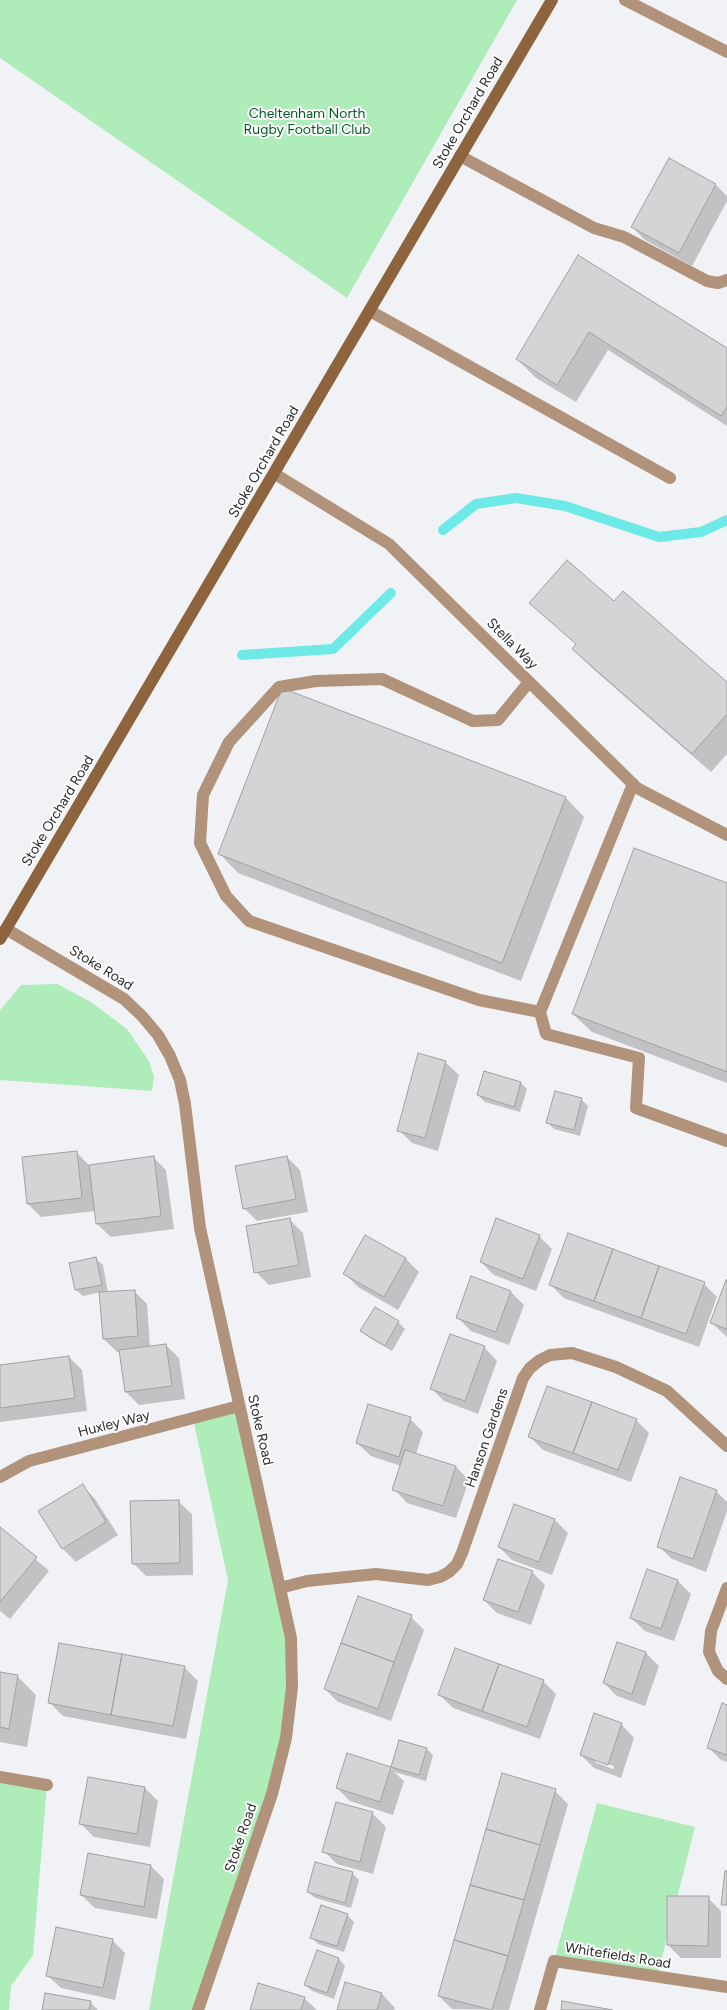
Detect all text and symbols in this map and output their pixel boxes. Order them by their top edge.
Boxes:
street label: Stoke Orchard Road [429,54,507,172]
park label: Cheltenham North Rugby Football Club [244,106,370,138]
street label: Stoke Orchard Road [225,403,303,521]
street label: Stella Way [483,615,541,673]
street label: Stoke Orchard Road [18,752,98,870]
street label: Stoke Road [66,942,136,994]
street label: Hanson Gardens [462,1386,512,1490]
street label: Stoke Road [244,1393,276,1467]
street label: Huxley Way [76,1407,152,1441]
street label: Stoke Road [221,1801,261,1875]
street label: Whitefields Road [564,1939,672,1973]

